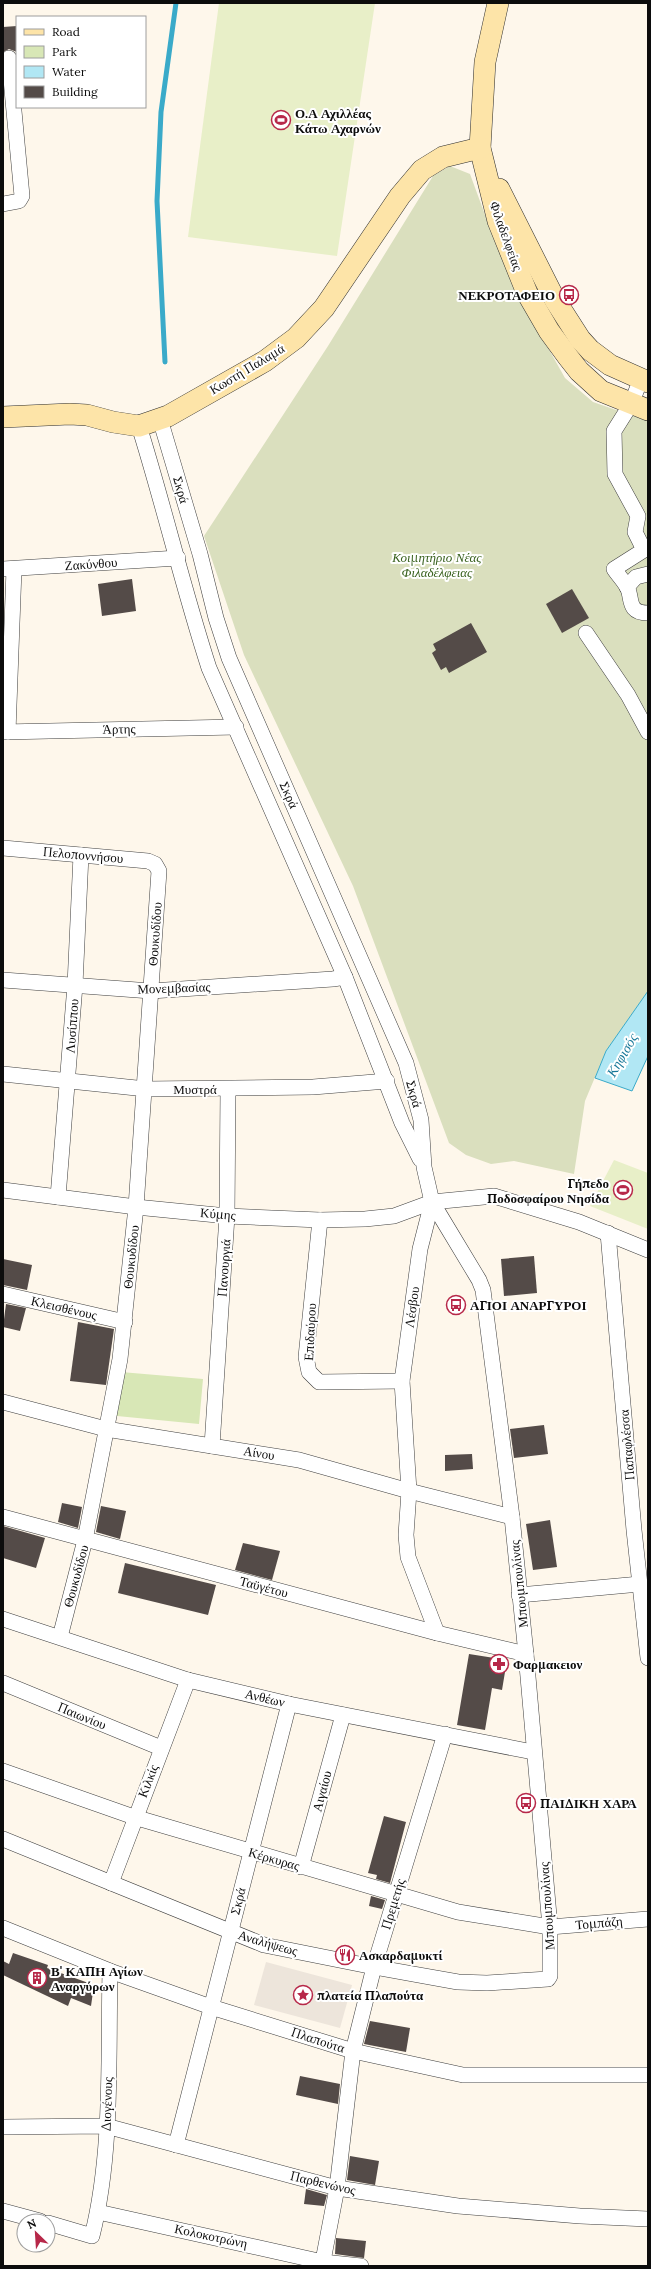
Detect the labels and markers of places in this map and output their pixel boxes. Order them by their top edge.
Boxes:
place label: Ο.Α Αχιλλέας Κάτω Αχαρνών [295,105,381,137]
sports icon: Ο.Α Αχιλλέας Κάτω Αχαρνών [270,109,292,131]
bus stop icon: ΝΕΚΡΟΤΑΦΕΙΟ [558,284,580,306]
place label: ΝΕΚΡΟΤΑΦΕΙΟ [458,287,555,304]
place label: Γήπεδο Ποδοσφαίρου Νησίδα [487,1175,610,1207]
sports icon: Γήπεδο Ποδοσφαίρου Νησίδα [612,1179,634,1201]
bus stop icon: ΑΓΙΟΙ ΑΝΑΡΓΥΡΟΙ [445,1294,467,1316]
place label: ΑΓΙΟΙ ΑΝΑΡΓΥΡΟΙ [470,1297,587,1314]
pharmacy icon: Φαρμακειον [488,1653,510,1675]
place label: Φαρμακειον [513,1656,583,1673]
bus stop icon: ΠΑΙΔΙΚΗ ΧΑΡΑ [515,1792,537,1814]
place label: ΠΑΙΔΙΚΗ ΧΑΡΑ [540,1795,637,1812]
restaurant icon: Ασκαρδαμυκτί [334,1944,356,1966]
place label: Ασκαρδαμυκτί [359,1947,442,1964]
place label: Β' ΚΑΠΗ Αγίων Αναργύρων [51,1963,143,1995]
building icon: Β' ΚΑΠΗ Αγίων Αναργύρων [26,1967,48,1989]
place icon: πλατεία Πλαπούτα [292,1984,314,2006]
place label: πλατεία Πλαπούτα [317,1987,424,2004]

